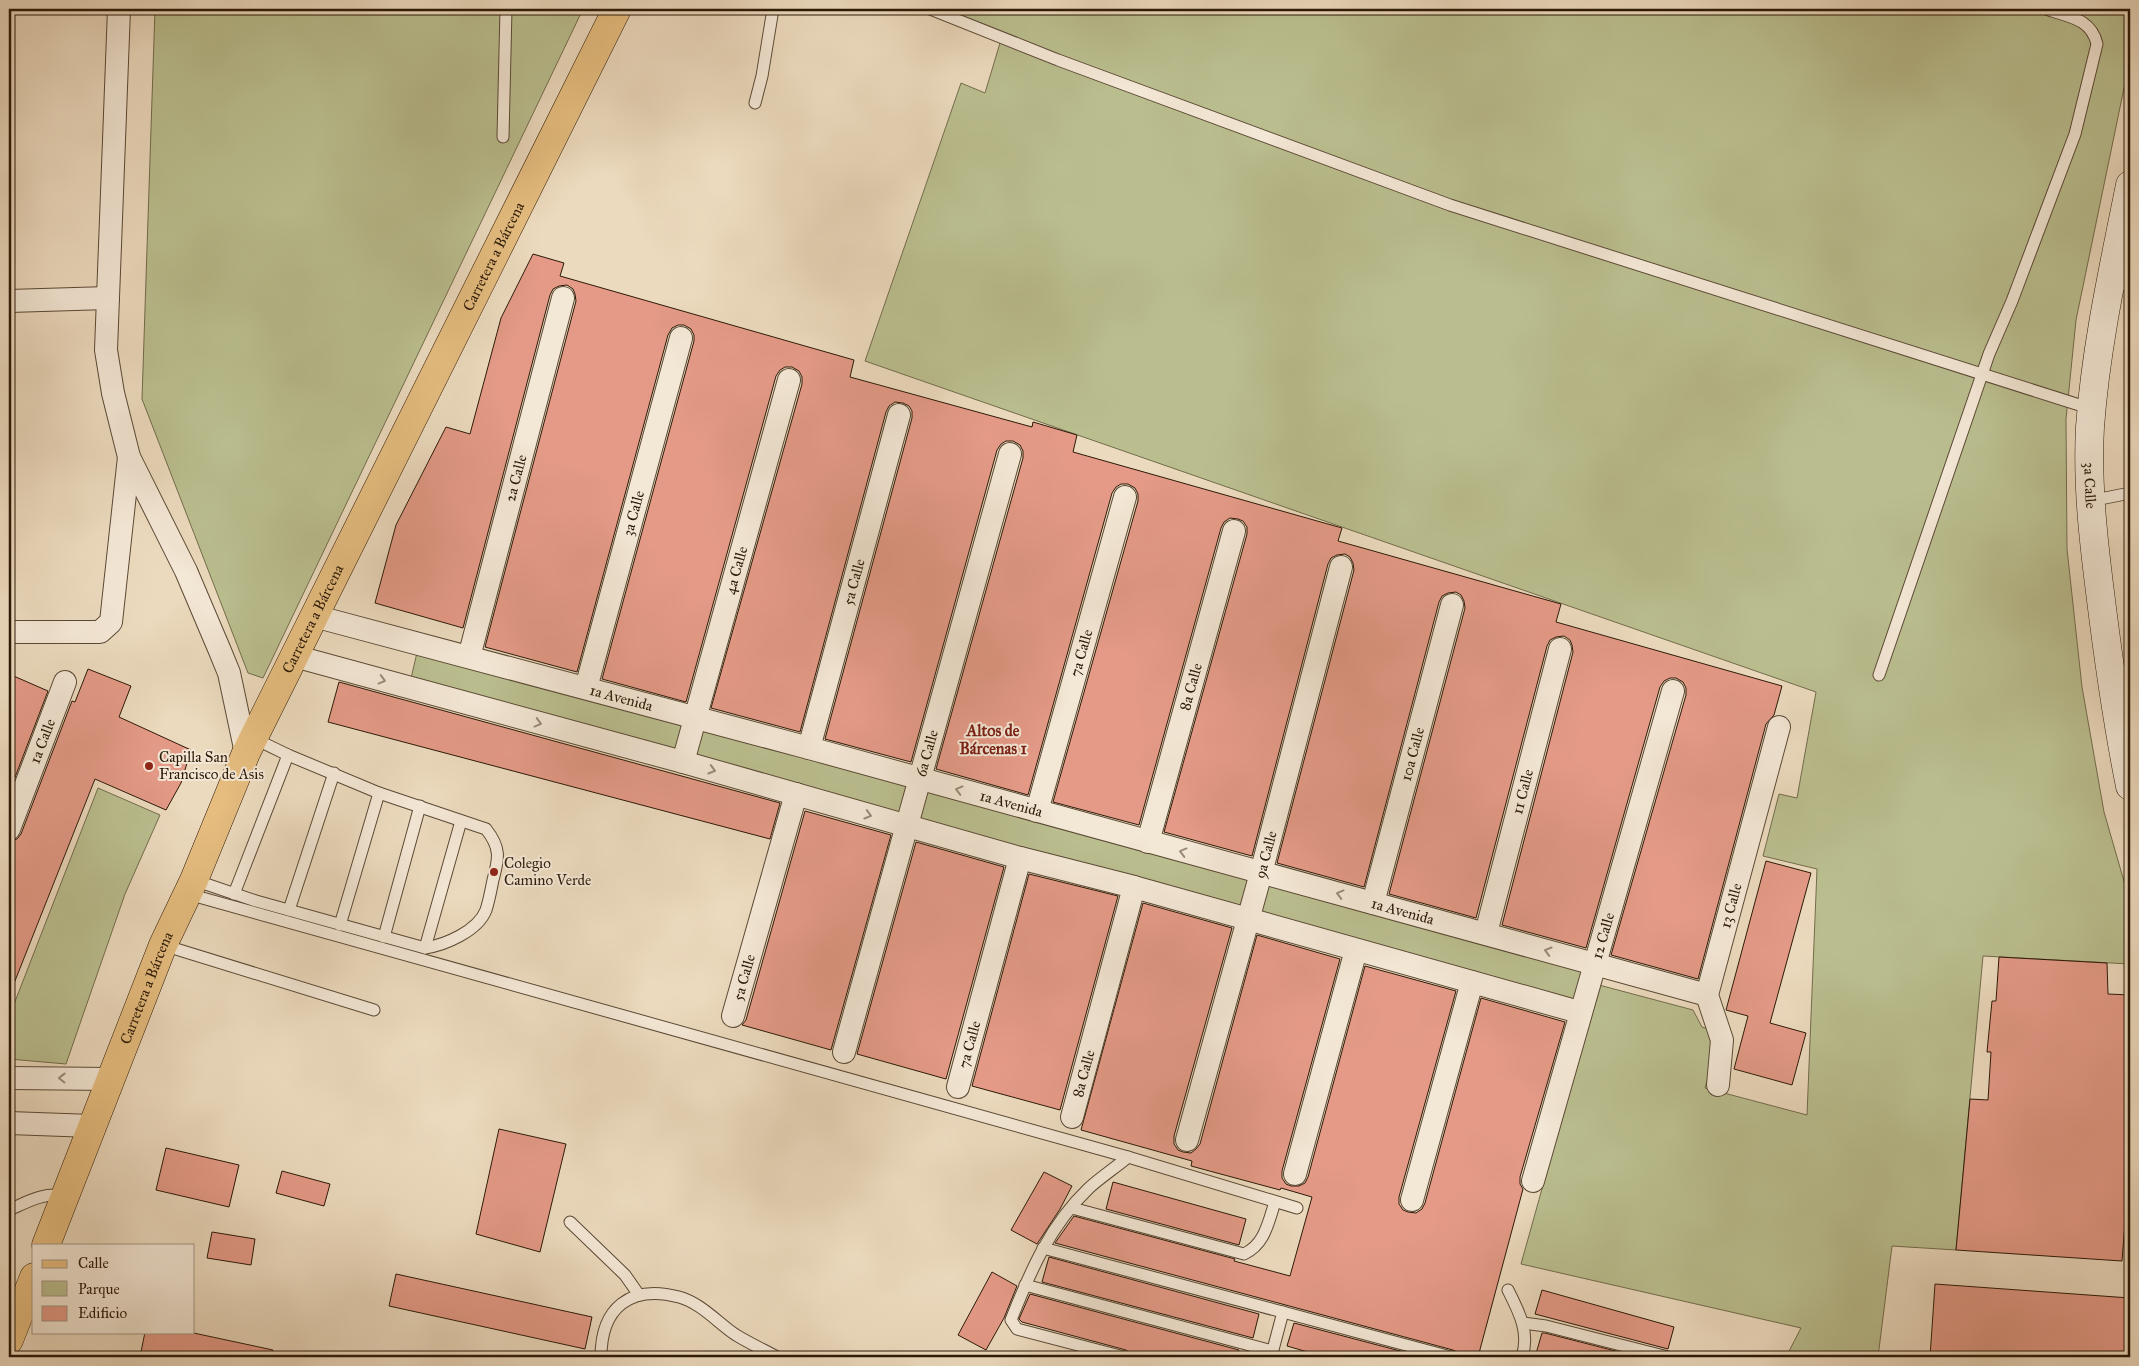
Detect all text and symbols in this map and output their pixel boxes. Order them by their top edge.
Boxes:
street label: Carretera a Bárcena [459,199,528,314]
street label: 2a Calle [501,453,531,503]
street label: 3a Calle [2080,462,2100,509]
street label: 3a Calle [619,489,648,538]
street label: 4a Calle [721,544,751,596]
street label: 5a Calle [839,557,869,607]
street label: Carretera a Bárcena [278,561,348,676]
street label: 7a Calle [1066,627,1096,679]
street label: 8a Calle [1176,661,1206,713]
one-way arrow [377,674,386,685]
street label: 1a Avenida [588,681,655,715]
street label: 1a Calle [26,716,59,766]
one-way arrow [534,717,542,727]
district label: Altos de Bárcenas 1 [959,721,1028,758]
street label: 10a Calle [1397,725,1428,783]
street label: 6a Calle [912,728,942,779]
place label: Capilla San Francisco de Asis [159,748,264,783]
marker: Capilla San Francisco de Asis [143,760,155,772]
one-way arrow [707,765,716,775]
street label: 11 Calle [1508,767,1537,816]
one-way arrow [956,786,964,796]
street label: 1a Avenida [978,786,1045,821]
one-way arrow [864,809,872,819]
street label: 9a Calle [1251,829,1281,881]
one-way arrow [1180,847,1188,857]
place label: Colegio Camino Verde [504,854,591,889]
marker: Colegio Camino Verde [488,866,500,878]
street label: 13 Calle [1716,881,1746,930]
one-way arrow [1337,890,1345,900]
street label: 1a Avenida [1369,894,1437,929]
street label: 12 Calle [1588,911,1618,961]
street label: Carretera a Bárcena [116,928,177,1047]
one-way arrow [1544,946,1552,956]
street label: 5a Calle [729,952,759,1003]
street label: 7a Calle [954,1019,985,1070]
street label: 8a Calle [1069,1048,1099,1099]
one-way arrow [58,1073,66,1083]
legend [32,1244,195,1334]
text: Calle [78,1254,109,1272]
text: Parque [78,1280,120,1299]
text: Edificio [78,1304,127,1322]

